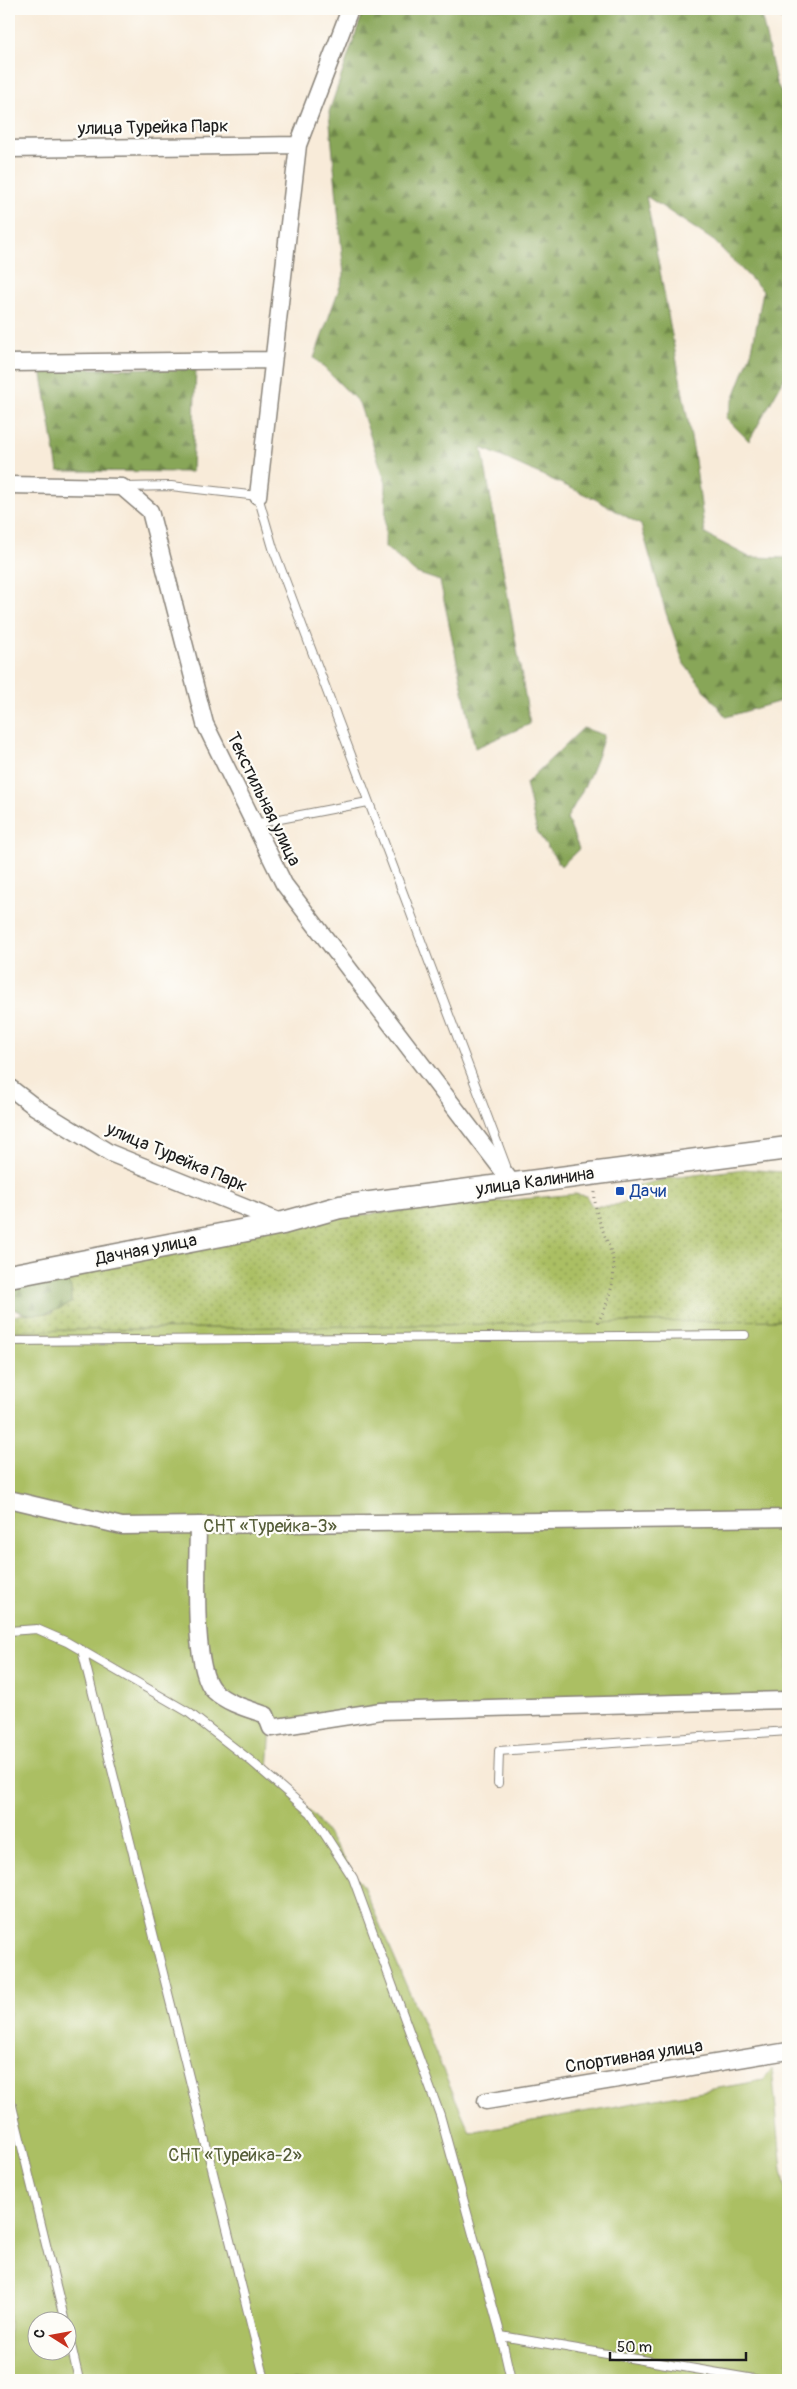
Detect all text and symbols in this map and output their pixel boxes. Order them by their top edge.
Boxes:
street label: улица Турейка Парк [76,115,229,140]
street label: Текстильная улица [221,728,306,870]
street label: улица Турейка Парк [102,1117,251,1198]
street label: улица Калинина [473,1162,596,1201]
place label: Дачи [629,1180,666,1203]
marker: Дачи [614,1185,626,1197]
street label: Дачная улица [92,1228,199,1271]
park label: СНТ «Турейка-3» [203,1515,337,1538]
street label: Спортивная улица [564,2034,704,2079]
park label: СНТ «Турейка-2» [168,2144,302,2167]
north arrow [28,2312,78,2362]
text: С [31,2327,49,2339]
scale bar [610,2329,746,2361]
text: 50 m [617,2338,652,2357]

